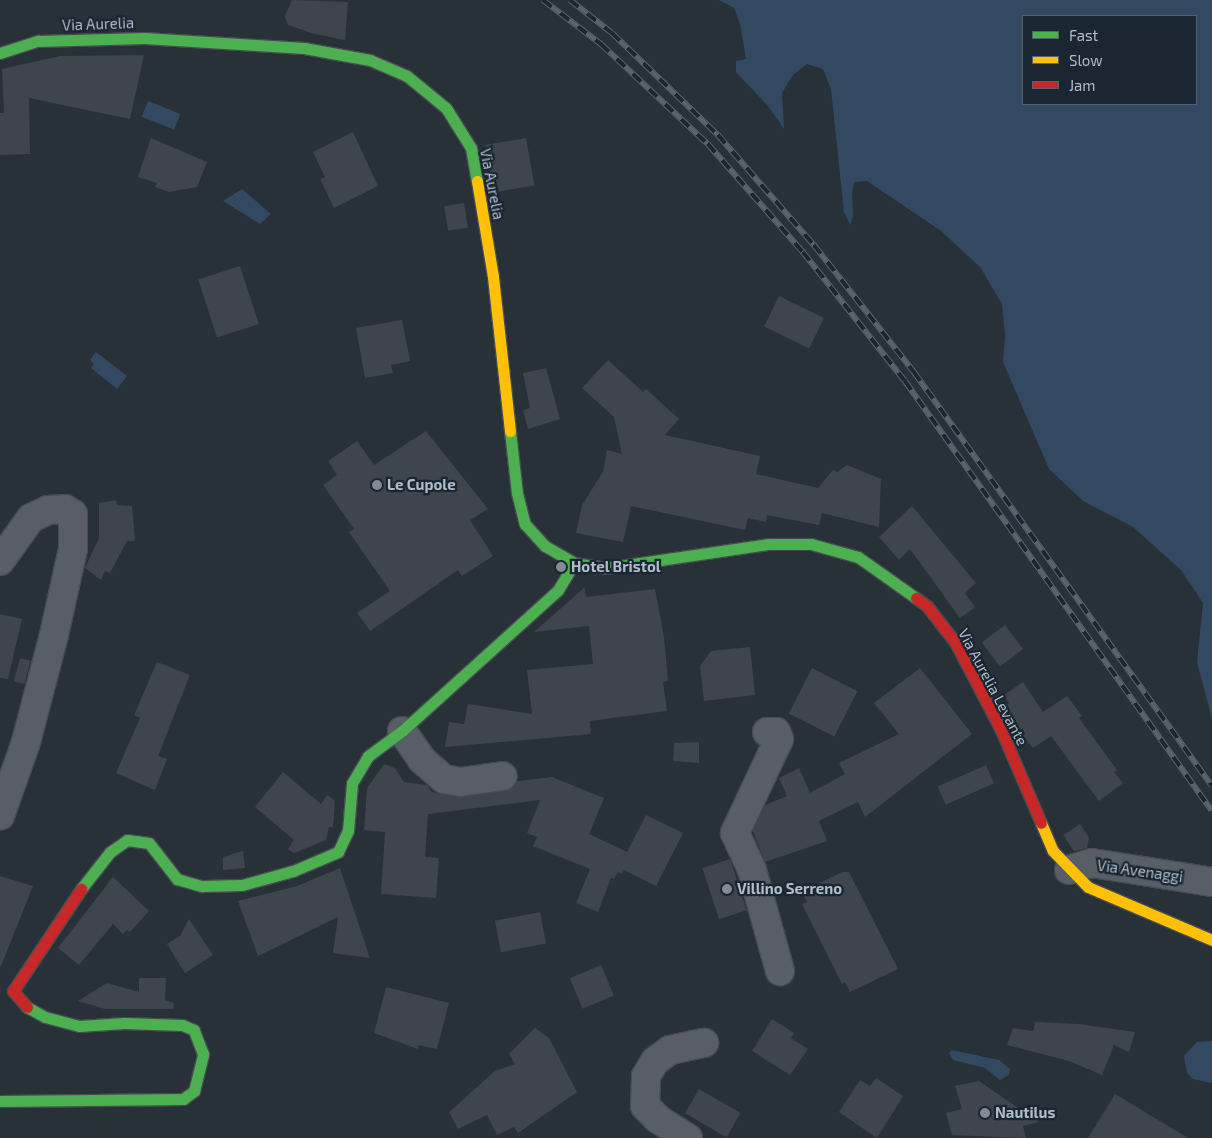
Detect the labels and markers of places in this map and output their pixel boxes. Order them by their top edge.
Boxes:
place label: Le Cupole [387,476,456,494]
marker: Le Cupole [371,479,383,491]
place label: Hotel Bristol [571,558,661,576]
marker: Hotel Bristol [555,561,567,573]
place label: Villino Serreno [737,880,842,898]
marker: Villino Serreno [721,883,733,895]
place label: Nautilus [995,1104,1055,1122]
marker: Nautilus [979,1107,991,1119]

